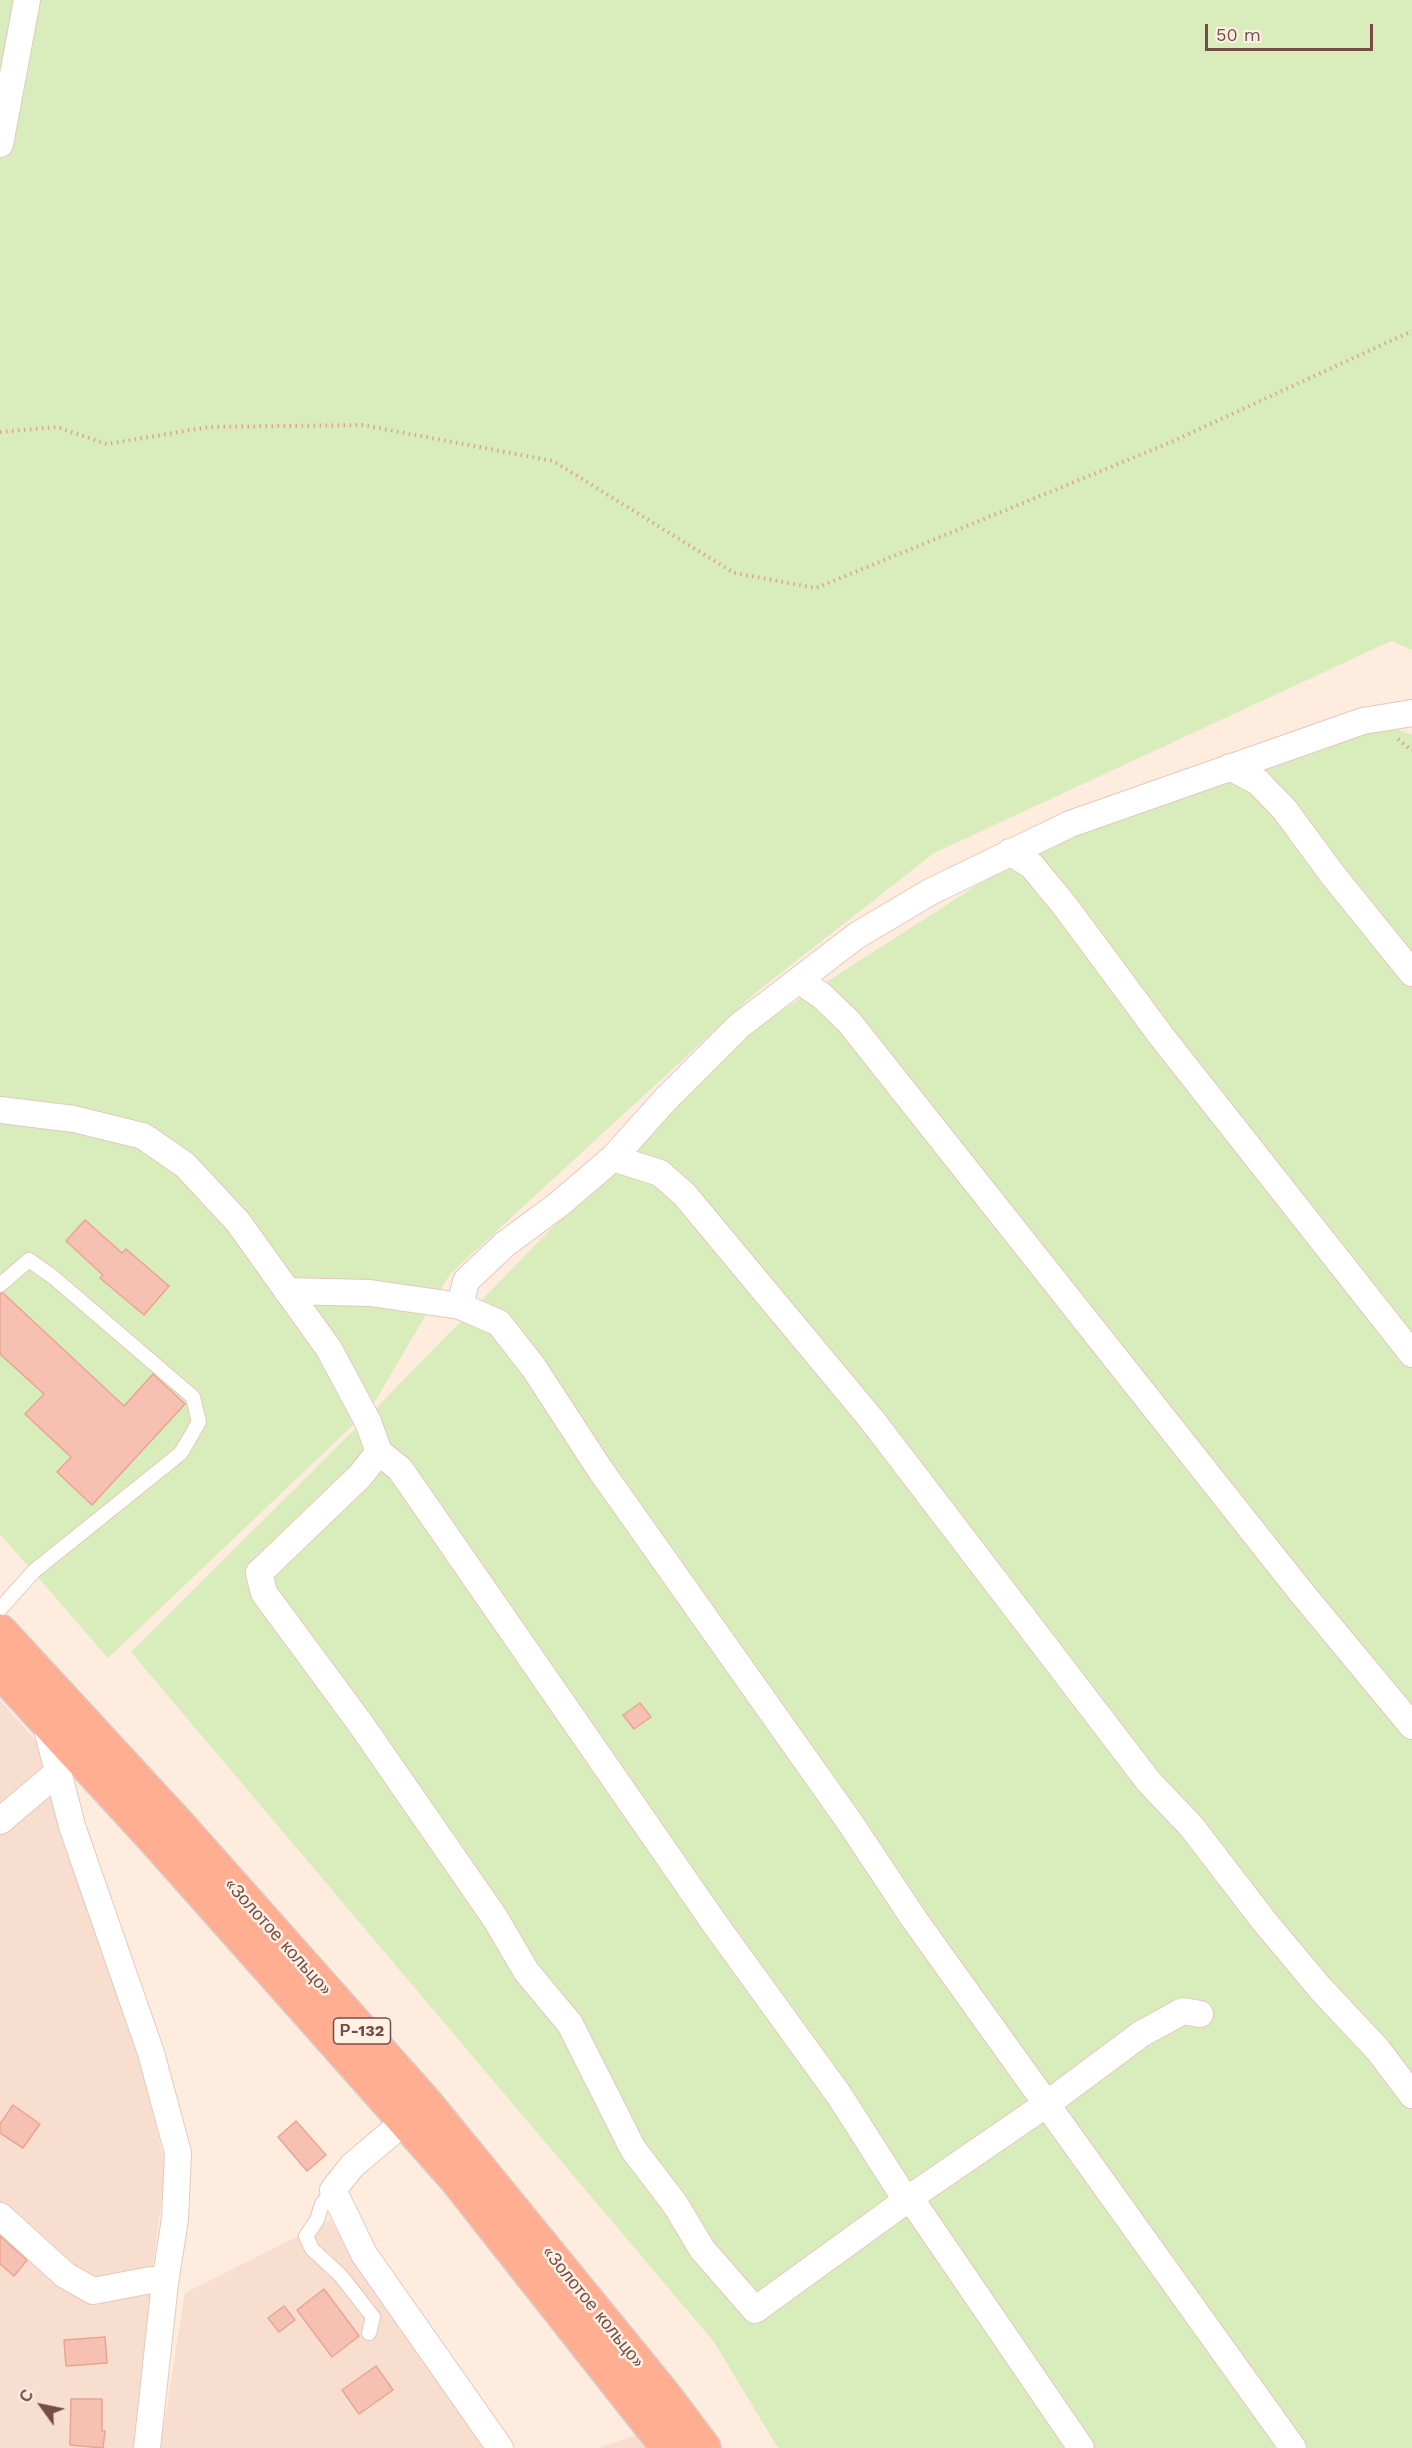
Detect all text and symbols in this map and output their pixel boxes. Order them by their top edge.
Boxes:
scale bar [1208,12,1376,50]
text: 50 m [1216,24,1261,45]
street label: «Золотое кольцо» [220,1874,336,2000]
road number: Р-132 [334,2018,391,2044]
street label: «Золотое кольцо» [537,2242,649,2372]
north arrow [12,2376,72,2436]
text: С [15,2386,38,2406]

